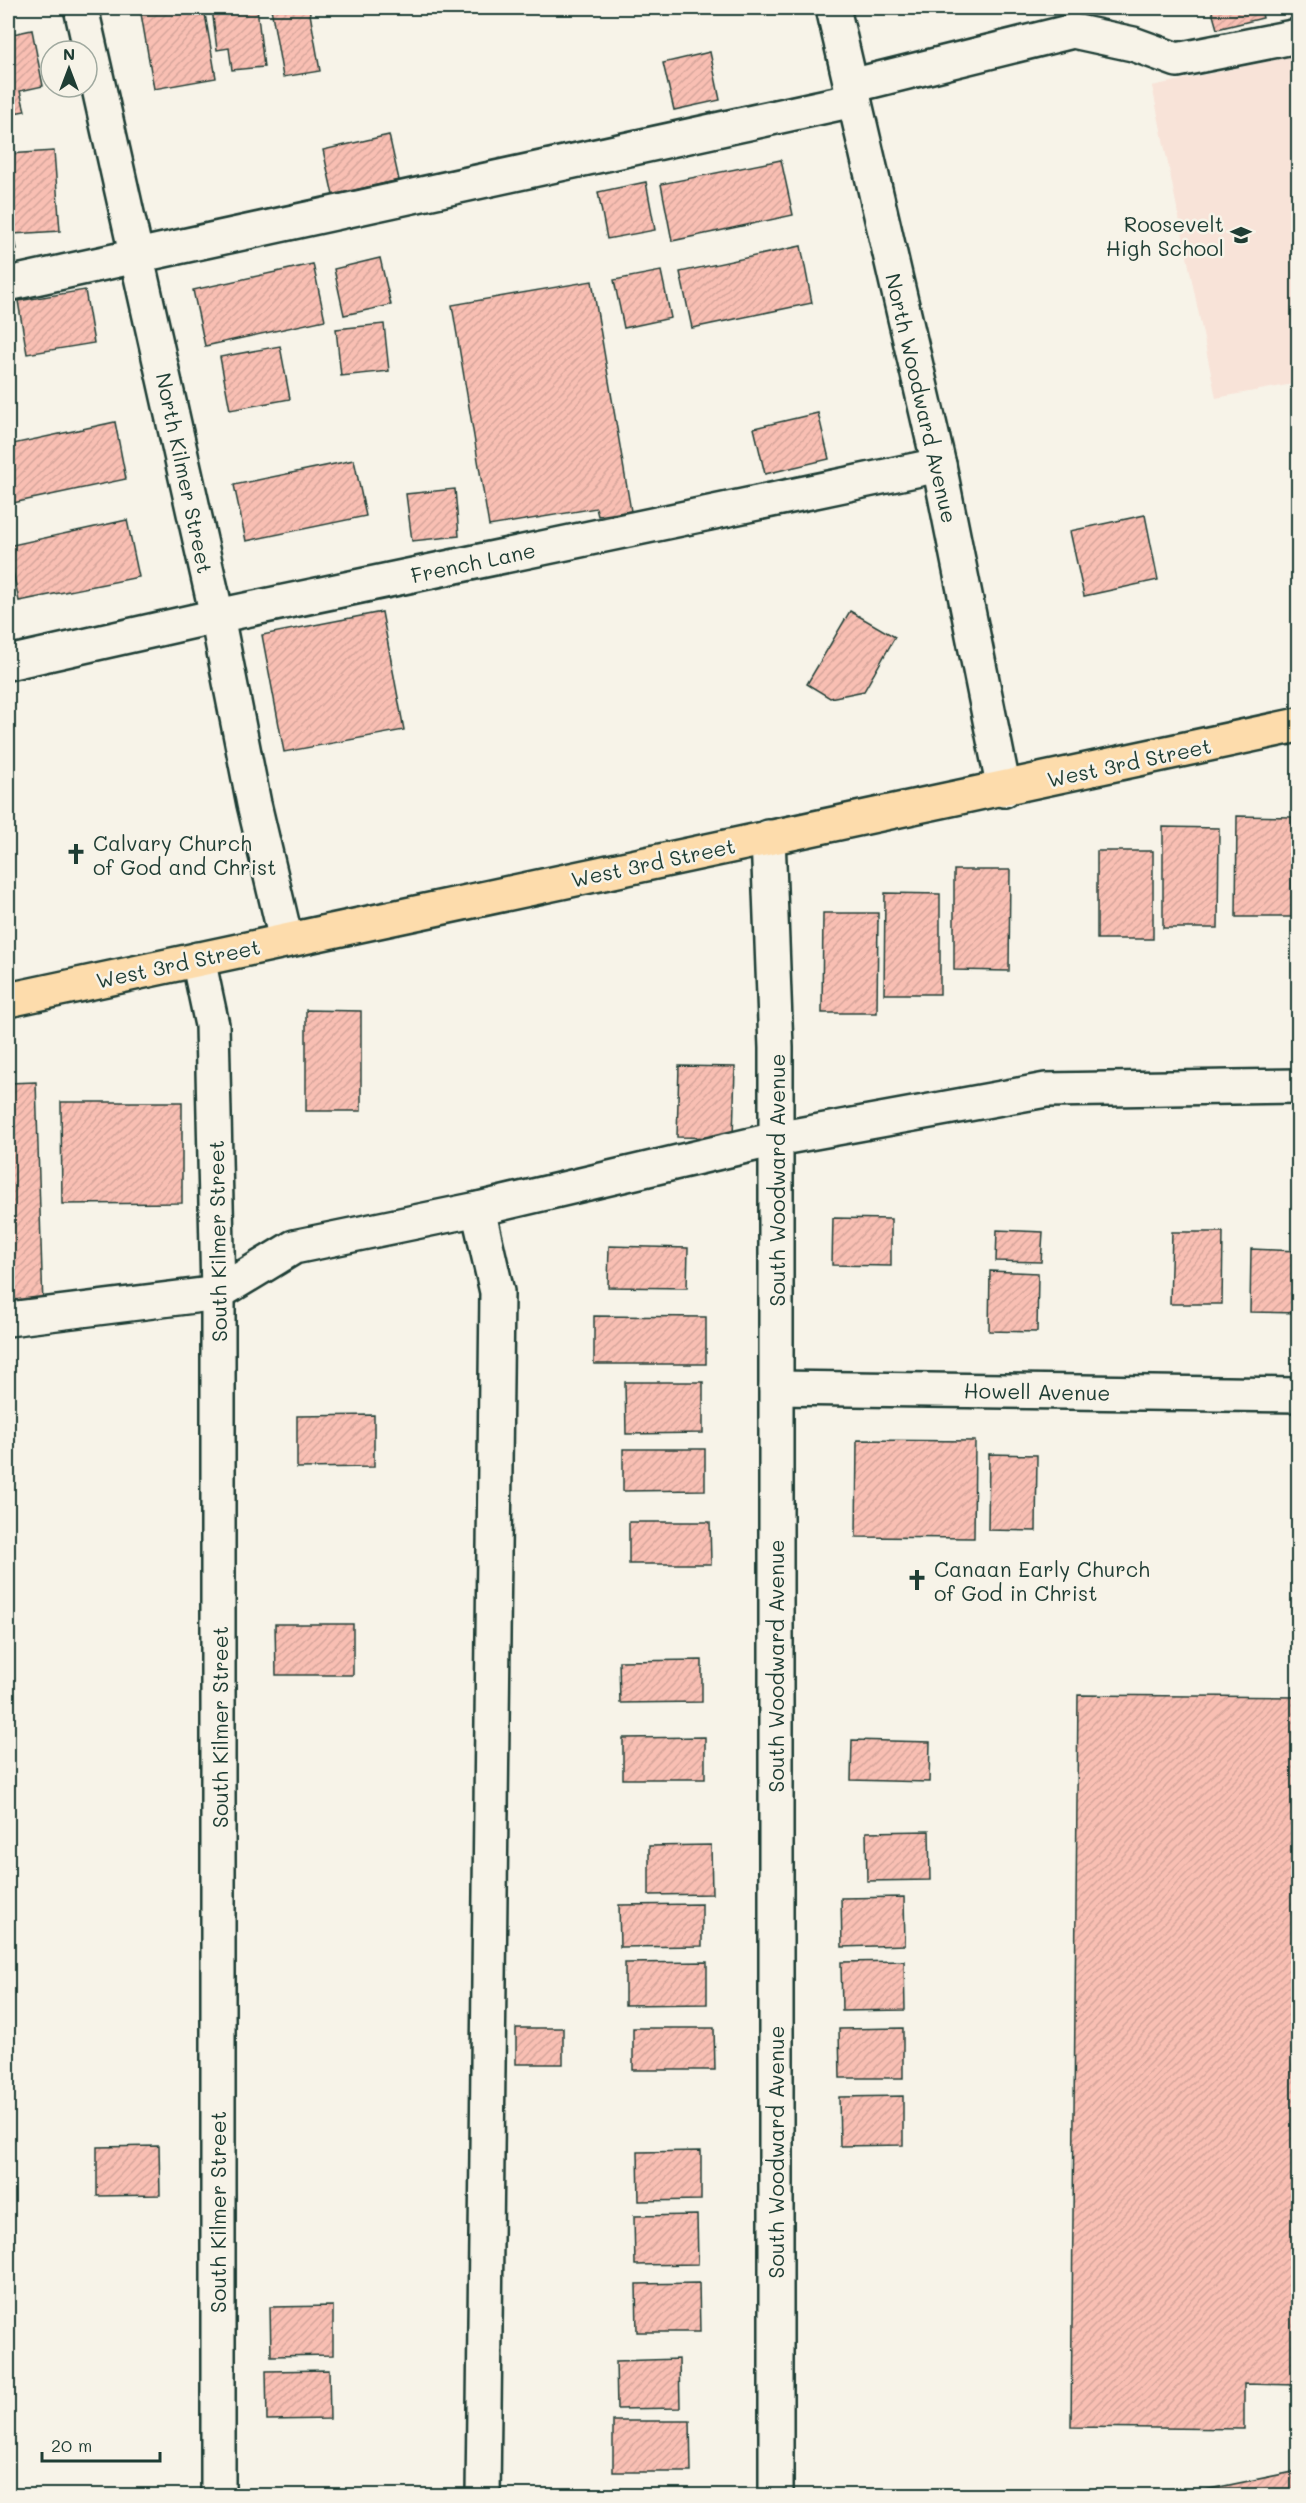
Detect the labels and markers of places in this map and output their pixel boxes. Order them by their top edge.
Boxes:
place label: Roosevelt High School [1106,210,1224,261]
school or university icon: Roosevelt High School [1229,223,1253,247]
place label: Calvary Church of God and Christ [93,829,276,880]
church icon: Calvary Church of God and Christ [64,842,88,866]
place label: Canaan Early Church of God in Christ [934,1555,1150,1606]
church icon: Canaan Early Church of God in Christ [905,1568,929,1592]

